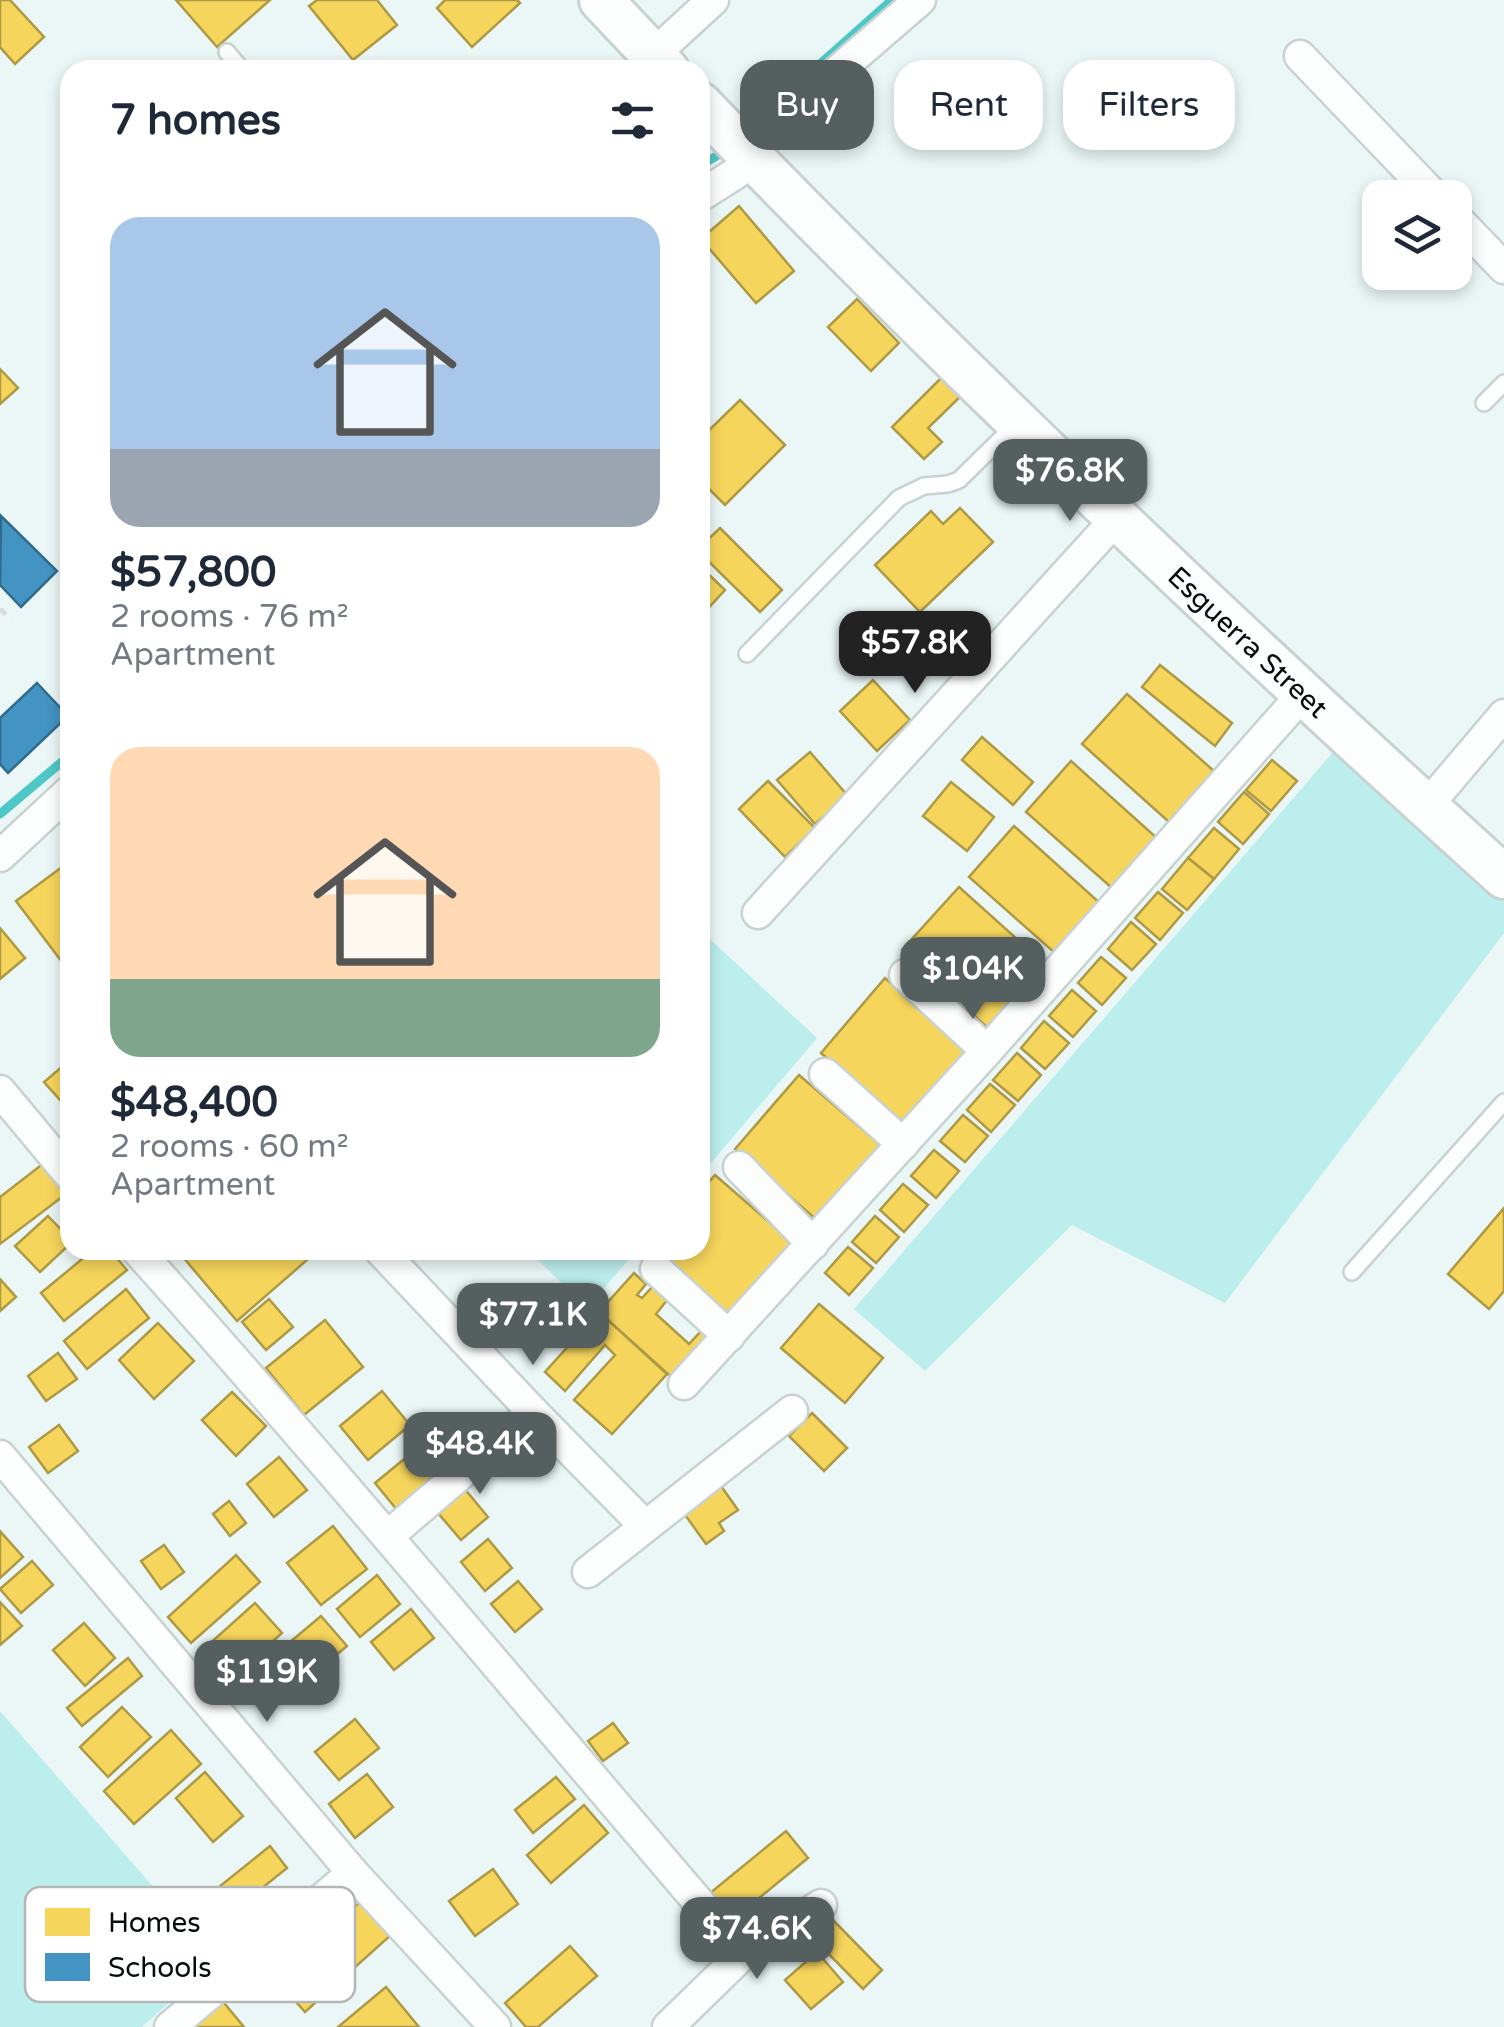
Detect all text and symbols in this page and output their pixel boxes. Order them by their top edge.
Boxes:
chip: Buy [740,60,874,150]
chip: Rent [894,60,1043,150]
chip: Filters [1063,60,1235,150]
icon: filters [605,93,660,148]
text: 7 homes [110,95,281,146]
map controls [1362,180,1472,290]
button: layers [1362,180,1472,290]
icon: home [295,282,475,462]
pin: $76.8K [989,439,1151,524]
text: $76.8K [1015,452,1125,490]
text: $57,800 [110,547,276,598]
street label: Esguerra Street [1161,560,1335,726]
text: 2 rooms · 76 m² [110,598,349,636]
pin: $57.8K [834,611,996,696]
text: $57.8K [861,624,969,662]
text: Apartment [110,636,275,674]
icon: home [295,812,475,992]
pin: $104K [903,937,1043,1022]
text: $104K [922,950,1024,988]
text: $48,400 [110,1077,278,1128]
text: 2 rooms · 60 m² [110,1128,349,1166]
text: Apartment [110,1166,275,1204]
pin: $77.1K [452,1283,614,1368]
text: $77.1K [479,1296,587,1334]
pin: $48.4K [399,1412,561,1497]
text: $48.4K [425,1425,535,1463]
pin: $119K [197,1640,337,1725]
text: $119K [216,1653,318,1691]
legend [25,1887,355,2002]
pin: $74.6K [676,1897,838,1982]
text: Homes [108,1906,201,1940]
text: $74.6K [702,1910,812,1948]
text: Schools [108,1951,212,1985]

